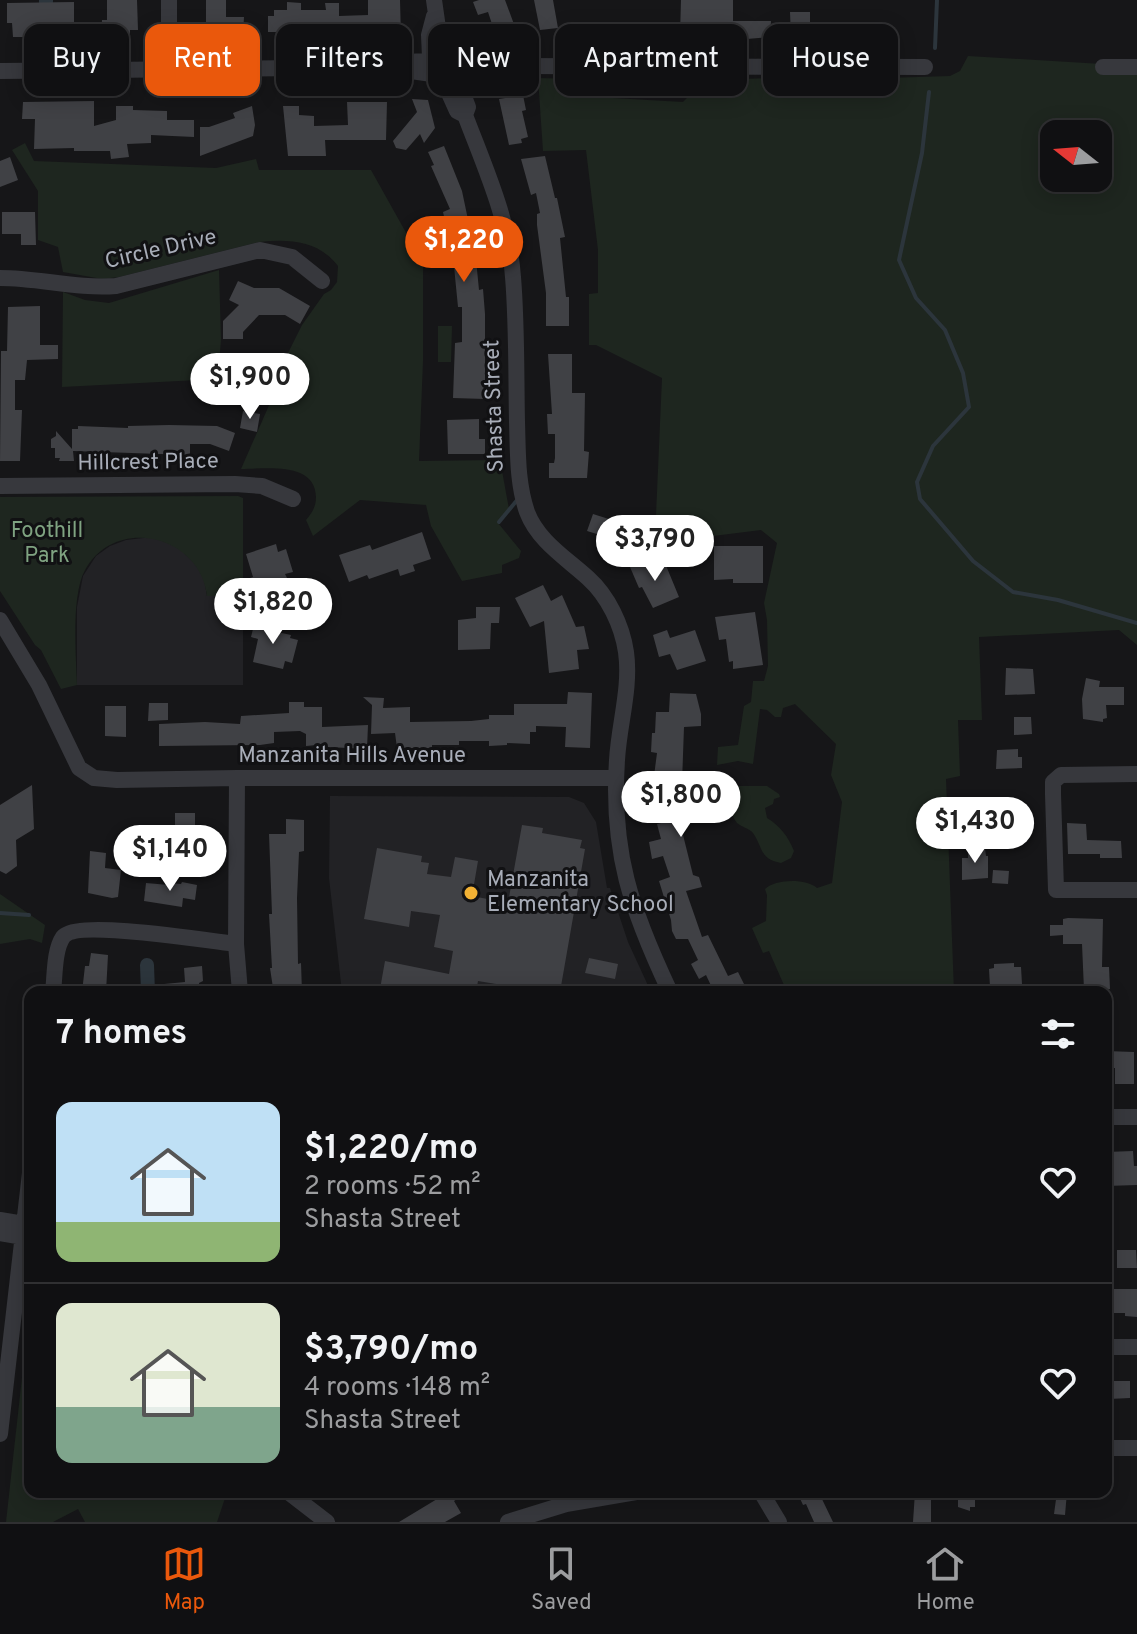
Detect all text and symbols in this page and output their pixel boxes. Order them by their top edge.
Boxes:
chip: Buy [24,24,129,96]
chip: Rent [145,24,260,96]
chip: Filters [276,24,412,96]
chip: New [428,24,539,96]
chip: Apartment [555,24,747,96]
chip: House [763,24,898,96]
north arrow [1040,120,1112,192]
map controls [1040,120,1112,192]
pin: $1,220 [399,216,529,284]
street label: Circle Drive [103,224,219,276]
text: $1,220 [423,225,505,258]
street label: Shasta Street [479,339,511,473]
pin: $1,900 [185,353,315,421]
text: $1,900 [208,362,292,395]
street label: Hillcrest Place [77,448,219,478]
pin: $3,790 [590,515,720,583]
park label: Foothill Park [11,518,83,570]
text: $3,790 [614,524,696,557]
pin: $1,820 [208,578,338,646]
text: $1,820 [232,587,314,620]
street label: Manzanita Hills Avenue [238,743,466,770]
pin: $1,800 [616,771,746,839]
text: $1,800 [639,780,723,813]
pin: $1,430 [910,797,1040,865]
text: $1,430 [934,806,1016,839]
pin: $1,140 [105,825,235,893]
text: $1,140 [131,834,209,867]
place label: Manzanita Elementary School [487,867,674,919]
marker: Manzanita Elementary School [462,884,480,902]
icon: filters [1036,1012,1080,1056]
text: 7 homes [56,1013,187,1056]
text: $1,220/mo [304,1128,478,1171]
icon: home [120,1134,216,1230]
icon: heart [1036,1160,1080,1204]
text: 2 rooms · 52 m² [304,1171,481,1204]
text: Shasta Street [304,1204,461,1237]
text: $3,790/mo [304,1329,478,1372]
icon: home [120,1335,216,1431]
icon: heart [1036,1361,1080,1405]
text: 4 rooms · 148 m² [304,1372,490,1405]
text: Shasta Street [304,1405,461,1438]
tab: Map [162,1542,206,1617]
tab: Saved [531,1542,592,1617]
tab: Home [916,1542,975,1617]

